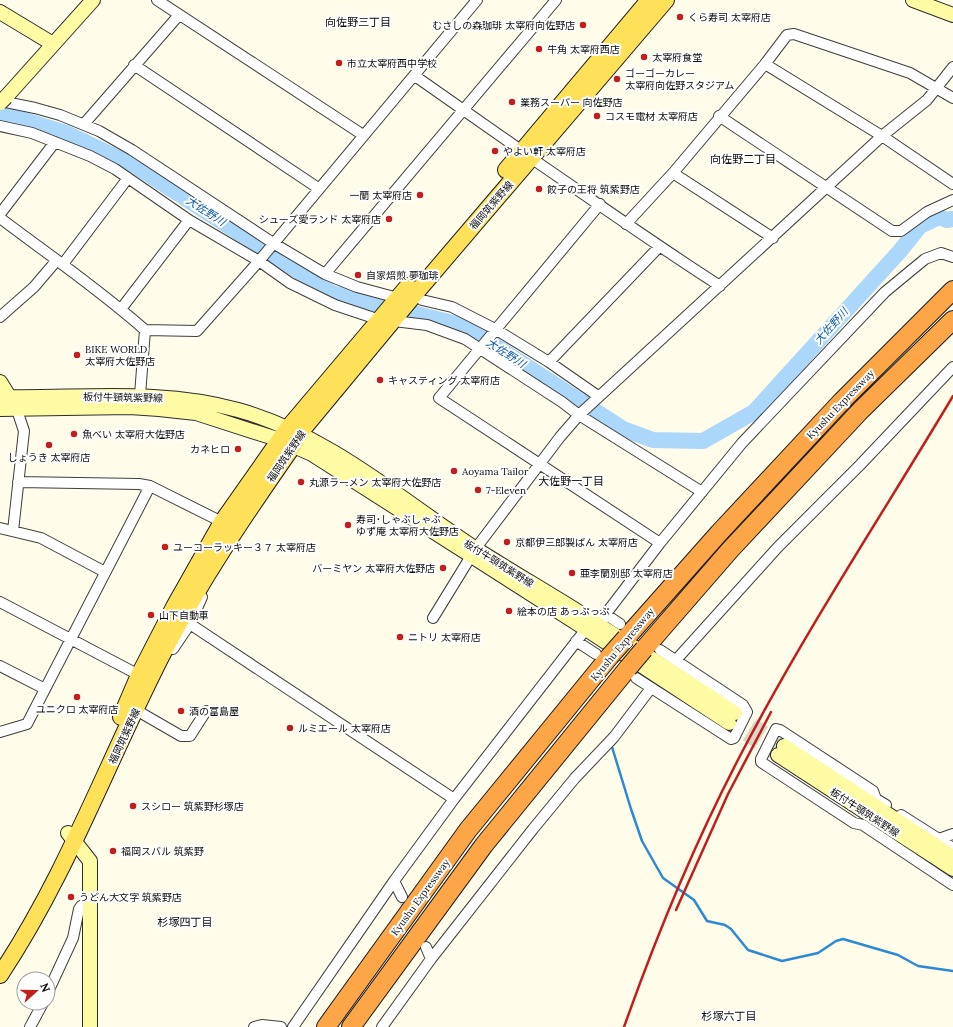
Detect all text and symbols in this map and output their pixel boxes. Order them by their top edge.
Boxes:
place label: くら寿司 太宰府店 [688,11,771,24]
marker: くら寿司 太宰府店 [675,12,685,22]
district label: 向佐野三丁目 [325,15,391,29]
place label: むさしの森珈琲 太宰府向佐野店 [432,19,575,32]
marker: むさしの森珈琲 太宰府向佐野店 [578,20,588,30]
place label: 牛角 太宰府西店 [547,43,620,56]
marker: 牛角 太宰府西店 [534,44,544,54]
place label: 太宰府食堂 [652,51,702,64]
marker: 太宰府食堂 [639,52,649,62]
place label: 市立太宰府西中学校 [347,57,437,70]
marker: 市立太宰府西中学校 [334,58,344,68]
place label: ゴーゴーカレー 太宰府向佐野スタジアム [625,67,734,92]
marker: ゴーゴーカレー 太宰府向佐野スタジアム [612,74,622,84]
place label: 業務スーパー 向佐野店 [520,96,623,109]
marker: 業務スーパー 向佐野店 [507,97,517,107]
place label: コスモ電材 太宰府店 [605,110,698,123]
marker: コスモ電材 太宰府店 [592,111,602,121]
place label: やよい軒 太宰府店 [503,145,586,158]
marker: やよい軒 太宰府店 [490,146,500,156]
district label: 向佐野二丁目 [710,152,776,166]
street label: 福岡筑紫野線 [467,178,516,232]
place label: 餃子の王将 筑紫野店 [547,183,640,196]
marker: 餃子の王将 筑紫野店 [534,184,544,194]
place label: 一蘭 太宰府店 [349,189,412,202]
marker: 一蘭 太宰府店 [415,190,425,200]
water label: 大佐野川 [184,193,229,229]
place label: シューズ愛ランド 太宰府店 [259,213,381,226]
marker: シューズ愛ランド 太宰府店 [384,214,394,224]
place label: 自家焙煎 夢珈琲 [366,269,439,282]
marker: 自家焙煎 夢珈琲 [353,270,363,280]
water label: 大佐野川 [811,304,852,347]
water label: 大佐野川 [484,335,529,371]
place label: BIKE WORLD 太宰府大佐野店 [85,343,155,368]
marker: BIKE WORLD 太宰府大佐野店 [72,350,82,360]
street label: Kyushu Expressway [804,366,877,442]
place label: キャスティング 太宰府店 [388,374,500,387]
marker: キャスティング 太宰府店 [375,375,385,385]
street label: 板付牛頸筑紫野線 [83,390,163,405]
place label: 魚べい 太宰府大佐野店 [82,428,185,441]
street label: 福岡筑紫野線 [264,428,309,485]
marker: 魚べい 太宰府大佐野店 [69,429,79,439]
marker: しょうき 太宰府店 [44,440,54,450]
place label: カネヒロ [190,443,230,456]
marker: カネヒロ [233,444,243,454]
place label: しょうき 太宰府店 [8,451,90,464]
place label: Aoyama Tailor [461,465,529,478]
marker: Aoyama Tailor [449,466,459,476]
district label: 大佐野一丁目 [538,474,604,488]
place label: 丸源ラーメン 太宰府大佐野店 [309,476,441,489]
marker: 丸源ラーメン 太宰府大佐野店 [296,477,306,487]
place label: 7-Eleven [486,484,526,497]
marker: 7-Eleven [473,485,483,495]
place label: 寿司･しゃぶしゃぶ ゆず庵 太宰府大佐野店 [356,513,459,538]
marker: 寿司･しゃぶしゃぶ ゆず庵 太宰府大佐野店 [343,520,353,530]
place label: 京都伊三郎製ぱん 太宰府店 [515,536,638,549]
street label: 板付牛頸筑紫野線 [461,537,536,590]
marker: 京都伊三郎製ぱん 太宰府店 [502,537,512,547]
place label: ユーコーラッキー３７ 太宰府店 [173,541,316,554]
marker: ユーコーラッキー３７ 太宰府店 [160,542,170,552]
place label: バーミヤン 太宰府大佐野店 [312,562,435,575]
marker: バーミヤン 太宰府大佐野店 [438,563,448,573]
place label: 亜李蘭別邸 太宰府店 [580,567,673,580]
marker: 亜李蘭別邸 太宰府店 [567,568,577,578]
street label: Kyushu Expressway [588,604,657,684]
place label: 絵本の店 あっぷっぷ [517,605,610,618]
marker: 絵本の店 あっぷっぷ [504,606,514,616]
place label: 山下自動車 [159,609,209,622]
marker: 山下自動車 [146,610,156,620]
place label: ニトリ 太宰府店 [408,631,481,644]
marker: ニトリ 太宰府店 [395,632,405,642]
marker: ユニクロ 太宰府店 [72,692,82,702]
place label: ユニクロ 太宰府店 [36,703,118,716]
place label: 酒の富島屋 [189,705,239,718]
street label: 福岡筑紫野線 [106,706,143,766]
marker: 酒の富島屋 [176,706,186,716]
place label: ルミエール 太宰府店 [298,722,391,735]
marker: ルミエール 太宰府店 [285,723,295,733]
street label: 板付牛頸筑紫野線 [828,785,902,840]
place label: スシロー 筑紫野杉塚店 [141,800,244,813]
marker: スシロー 筑紫野杉塚店 [128,801,138,811]
place label: 福岡スバル 筑紫野 [121,845,204,858]
marker: 福岡スバル 筑紫野 [108,846,118,856]
street label: Kyushu Expressway [388,856,453,938]
place label: うどん大文字 筑紫野店 [79,891,182,904]
marker: うどん大文字 筑紫野店 [66,892,76,902]
district label: 杉塚四丁目 [158,915,213,929]
north arrow [16,971,56,1011]
text: N [37,981,54,994]
district label: 杉塚六丁目 [702,1009,757,1023]

